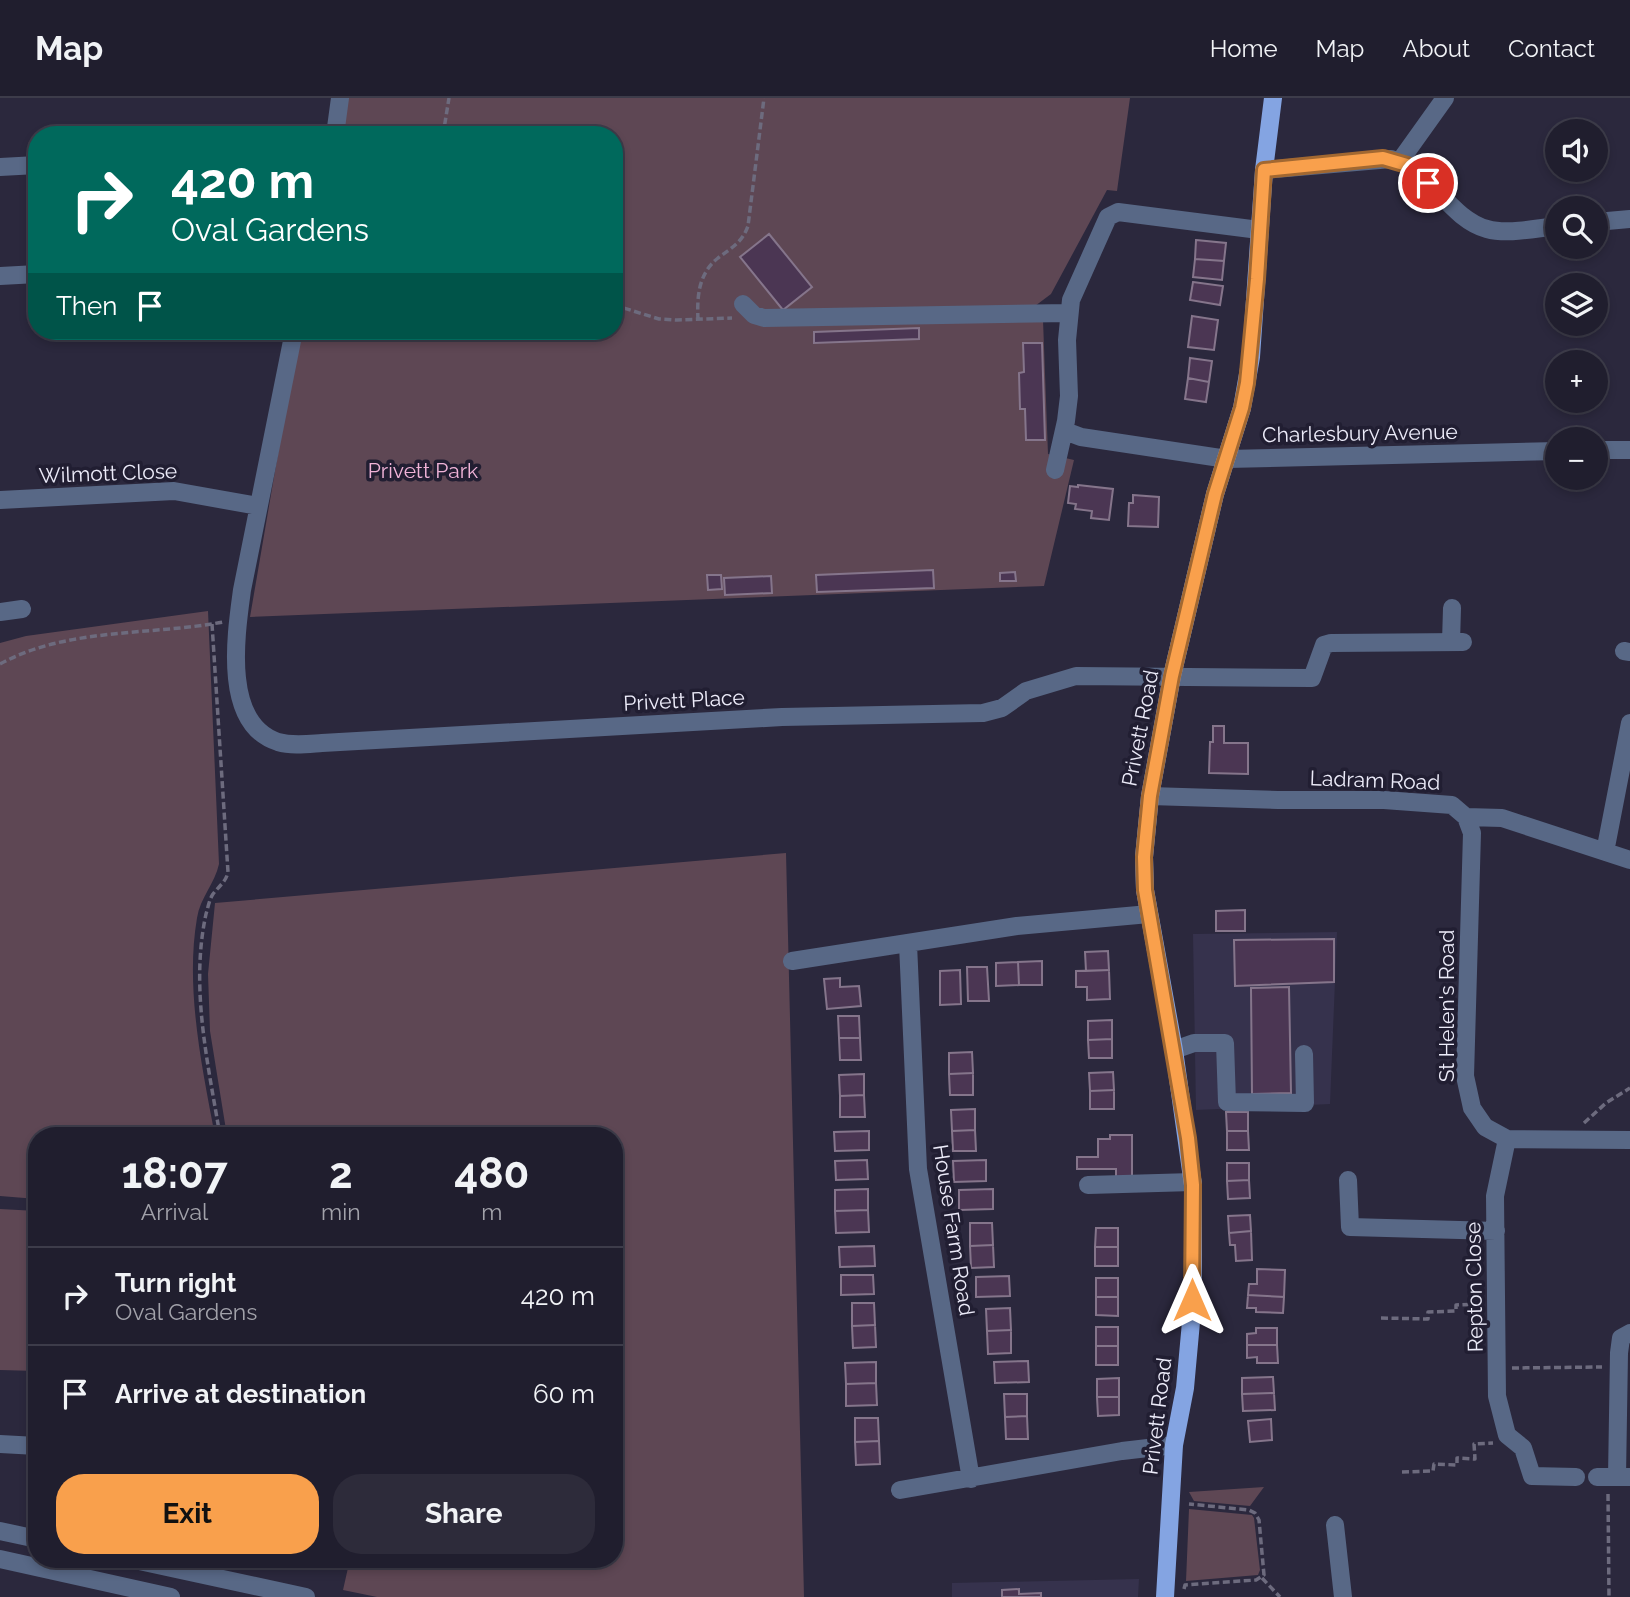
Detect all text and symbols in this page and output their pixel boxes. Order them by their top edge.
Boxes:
text: Map [35,29,103,68]
text: Home [1210,34,1278,63]
text: Map [1316,34,1364,63]
text: About [1402,34,1470,63]
text: Contact [1508,34,1595,63]
map controls [1545,119,1608,490]
button: sound [1545,119,1608,182]
text: 420 m [171,152,314,209]
pin [1398,153,1458,213]
icon: right [56,154,147,245]
icon: arrive [1409,164,1447,202]
button: search [1545,196,1608,259]
text: Oval Gardens [171,211,369,248]
button: layers [1545,273,1608,336]
icon: arrive [131,287,169,325]
text: Then [56,291,117,321]
button: + [1545,350,1608,413]
street label: Charlesbury Avenue [1262,419,1458,447]
button: − [1545,427,1608,490]
street label: Wilmott Close [38,458,178,488]
park label: Privett Park [368,458,478,483]
street label: Privett Road [1116,668,1164,788]
street label: Privett Place [623,684,745,716]
street label: Ladram Road [1309,765,1441,795]
street label: St Helen's Road [1434,930,1459,1082]
street label: House Farm Road [928,1143,980,1317]
text: 18:07 [122,1149,227,1198]
text: 2 [329,1149,353,1198]
text: 480 [454,1149,529,1198]
text: Arrival [141,1198,208,1225]
text: min [321,1198,361,1225]
text: m [481,1198,502,1225]
street label: Repton Close [1460,1222,1488,1352]
position arrow [1155,1263,1229,1337]
text: Turn right [115,1268,236,1298]
icon: right [56,1277,94,1315]
text: 420 m [521,1281,595,1311]
text: Oval Gardens [115,1298,257,1325]
street label: Privett Road [1137,1356,1177,1476]
icon: arrive [56,1375,94,1413]
text: Arrive at destination [115,1379,366,1409]
text: 60 m [533,1379,595,1409]
button: Exit [56,1474,319,1554]
button: Share [333,1474,595,1554]

